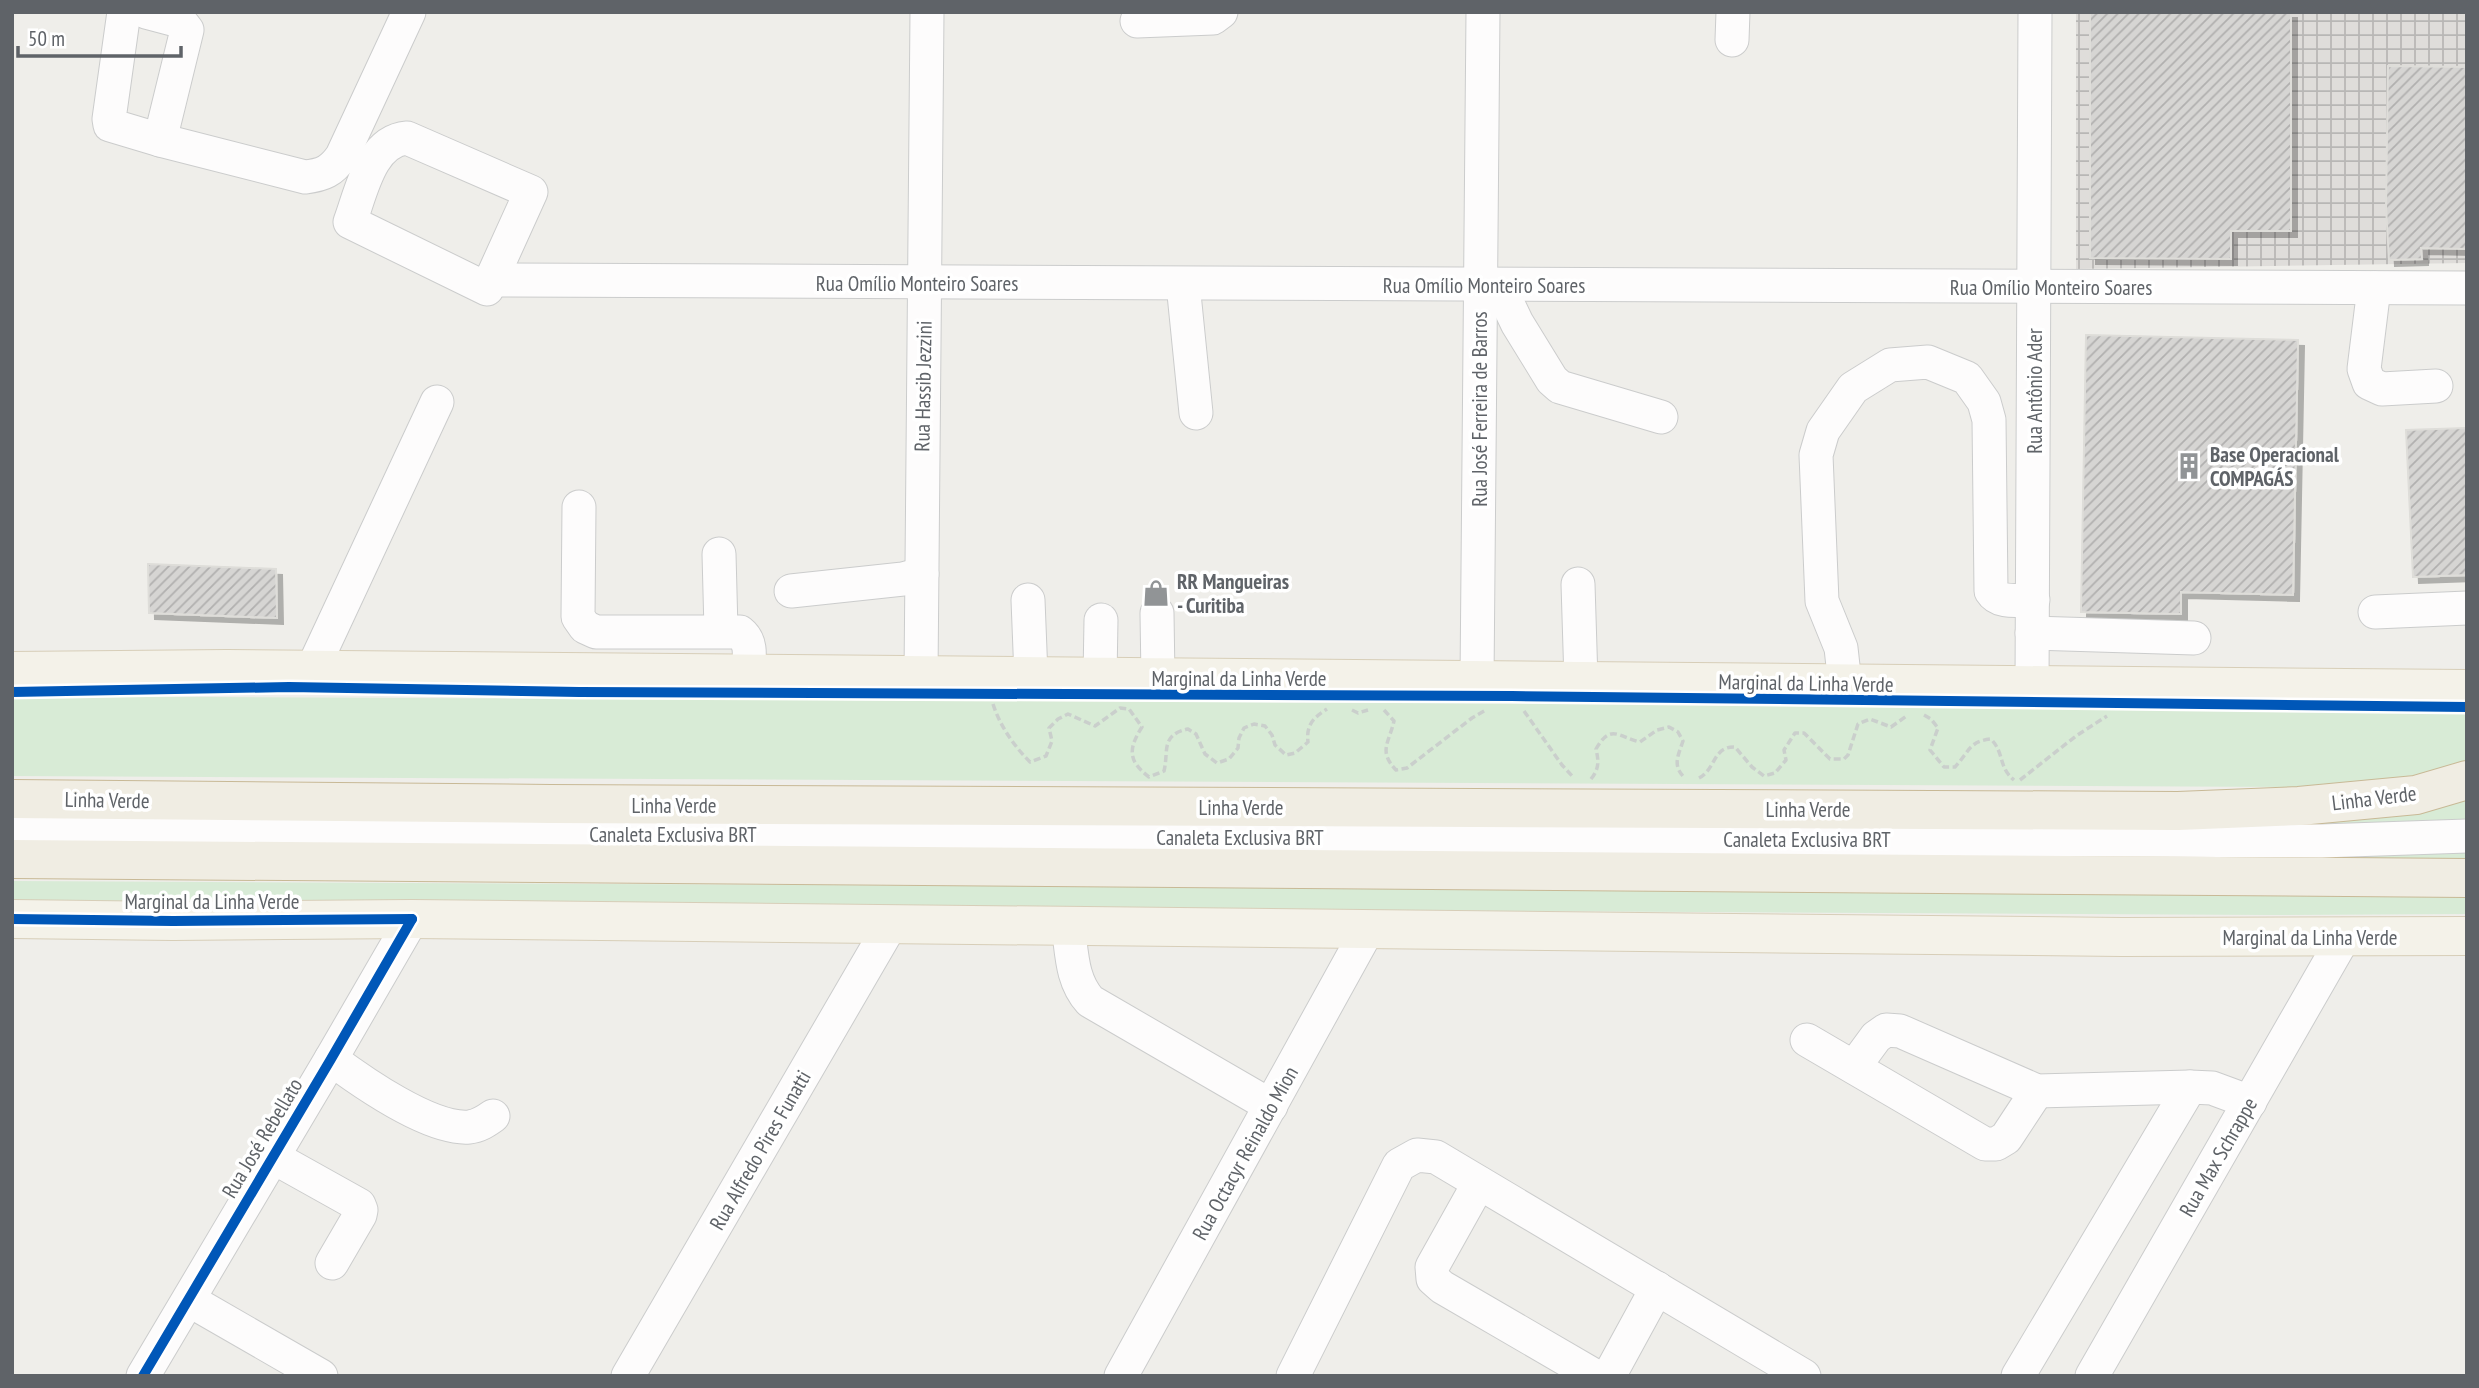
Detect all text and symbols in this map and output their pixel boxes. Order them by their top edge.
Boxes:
scale bar [18,14,180,58]
text: 50 m [28,25,65,52]
street label: Rua Omílio Monteiro Soares [816,270,1018,297]
street label: Rua Omílio Monteiro Soares [1383,272,1585,299]
street label: Rua Omílio Monteiro Soares [1950,274,2152,301]
street label: Rua José Ferreira de Barros [1466,311,1493,507]
street label: Rua Hassib Jezzini [908,320,938,452]
street label: Rua Antônio Ader [2021,328,2048,454]
place label: Base Operacional COMPAGÁS [2210,441,2340,492]
building icon: Base Operacional COMPAGÁS [2174,451,2204,481]
place label: RR Mangueiras - Curitiba [1177,568,1289,619]
shop icon: RR Mangueiras - Curitiba [1141,578,1171,608]
street label: Marginal da Linha Verde [1151,665,1327,692]
street label: Marginal da Linha Verde [1718,668,1894,698]
street label: Linha Verde [2330,779,2418,817]
street label: Linha Verde [64,786,150,814]
street label: Linha Verde [632,792,716,819]
street label: Linha Verde [1199,794,1283,821]
street label: Linha Verde [1766,796,1850,823]
street label: Canaleta Exclusiva BRT [589,821,757,848]
street label: Canaleta Exclusiva BRT [1156,824,1324,851]
street label: Canaleta Exclusiva BRT [1723,826,1891,853]
street label: Marginal da Linha Verde [124,888,300,915]
street label: Marginal da Linha Verde [2222,924,2398,951]
street label: Rua Octacyr Reinaldo Mion [1186,1061,1304,1245]
street label: Rua Alfredo Pires Funatti [703,1065,817,1235]
street label: Rua José Rebellato [216,1073,308,1203]
street label: Rua Max Schrappe [2173,1093,2263,1221]

